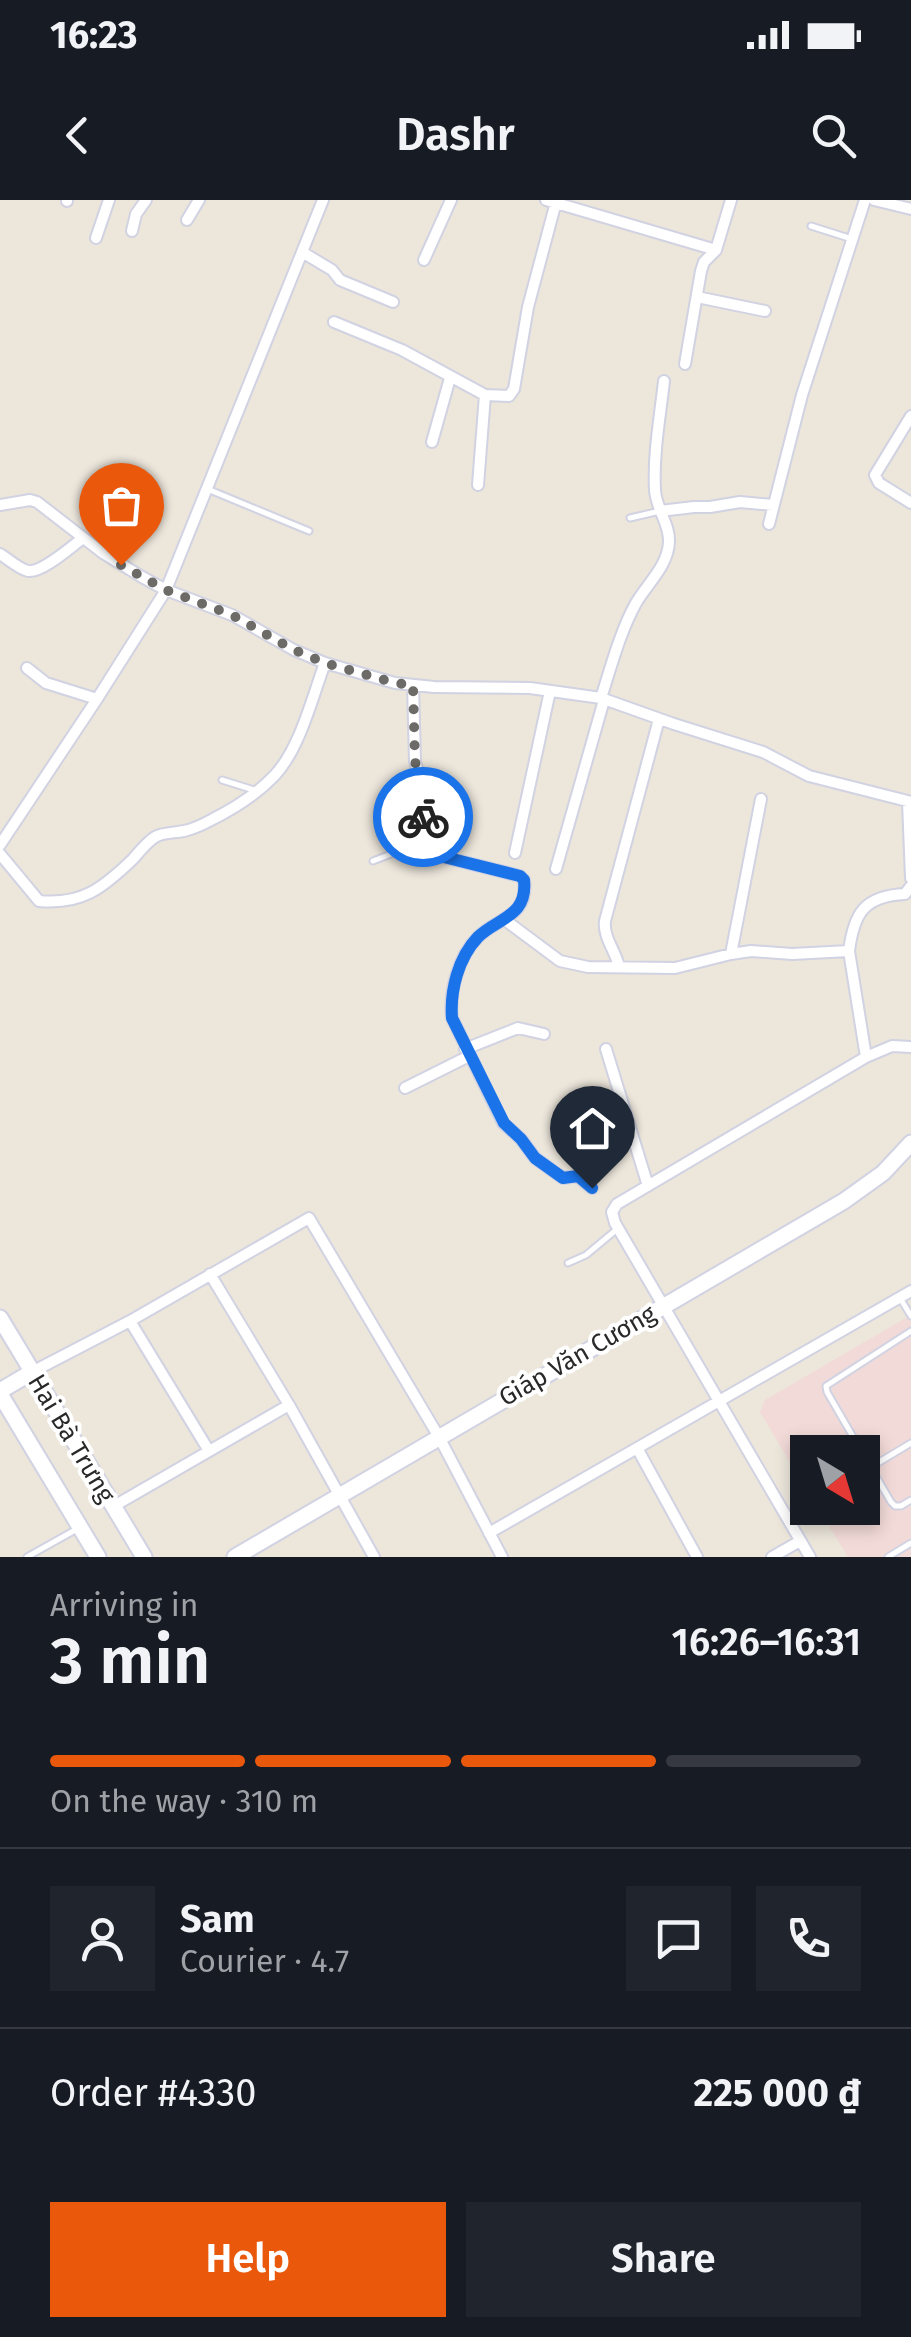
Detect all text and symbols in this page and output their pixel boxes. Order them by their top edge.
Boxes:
text: 16:23 [50,12,137,58]
icon: back [50,108,105,163]
text: Dashr [396,108,515,162]
icon: search [806,108,861,163]
pin [79,463,164,566]
icon: bag [94,478,149,533]
courier [373,767,473,867]
icon: bike [396,790,451,845]
pin [550,1086,635,1189]
icon: home [565,1101,620,1156]
street label: Giáp Văn Cương [494,1299,661,1413]
street label: Hai Bà Trưng [21,1369,121,1508]
north arrow [790,1435,880,1525]
map controls [790,1435,880,1525]
text: Arriving in [50,1586,198,1624]
text: 16:26–16:31 [672,1619,861,1665]
text: 3 min [50,1622,210,1700]
text: On the way · 310 m [50,1782,318,1820]
button: person [50,1886,155,1991]
button: chat [626,1886,731,1991]
button: phone [756,1886,861,1991]
text: Sam [180,1896,255,1942]
text: Courier · 4.7 [180,1942,349,1980]
text: Order #4330 [50,2070,256,2116]
text: 225 000 ₫ [694,2070,861,2116]
button: Help [50,2202,446,2317]
button: Share [466,2202,861,2317]

